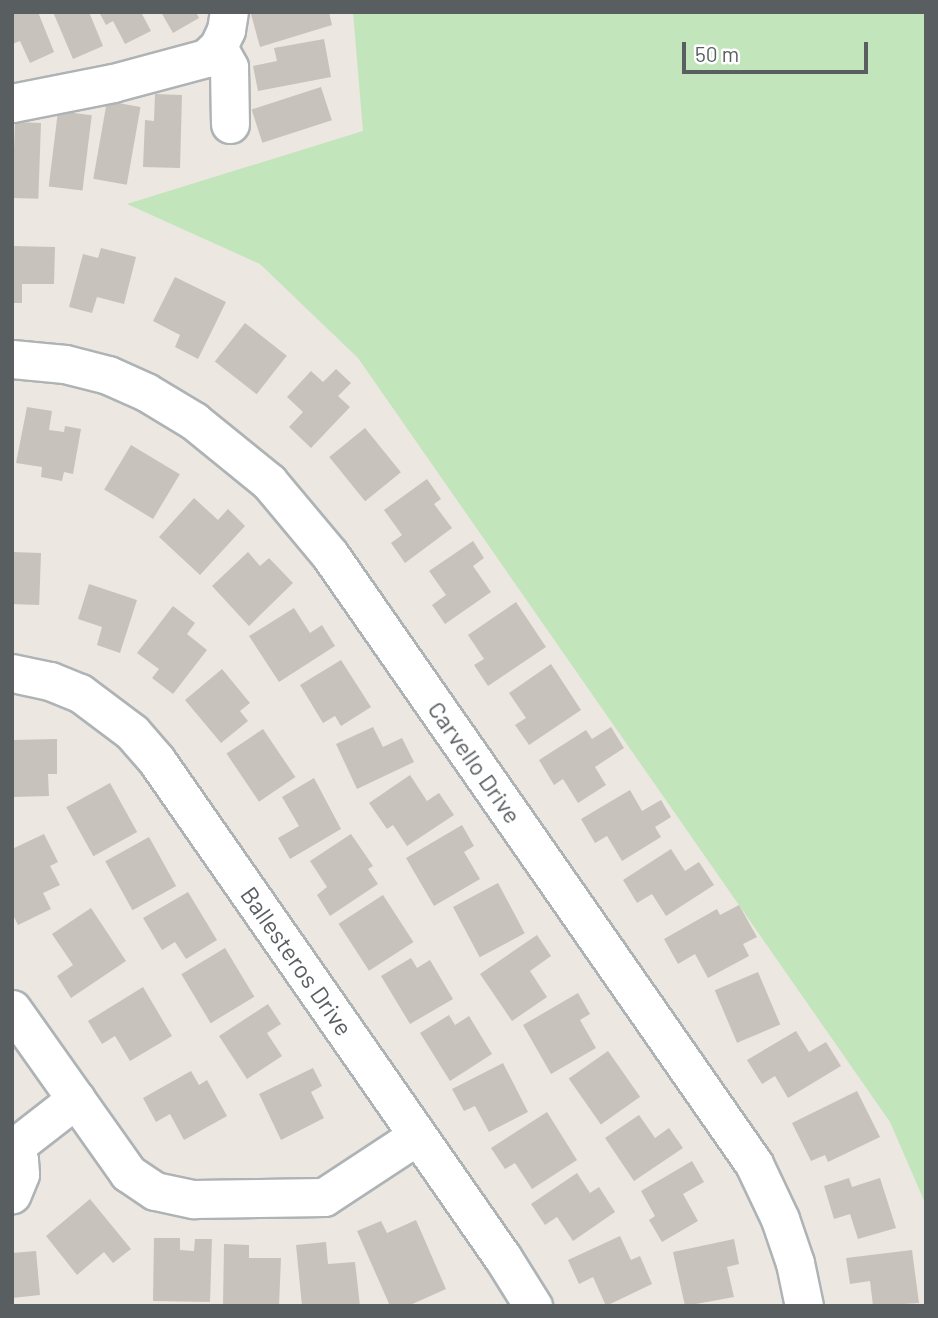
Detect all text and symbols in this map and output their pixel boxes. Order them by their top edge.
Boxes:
scale bar [686,28,872,72]
text: 50 m [695,41,739,66]
street label: Carvello Drive [422,695,528,829]
street label: Ballesteros Drive [235,881,359,1041]

